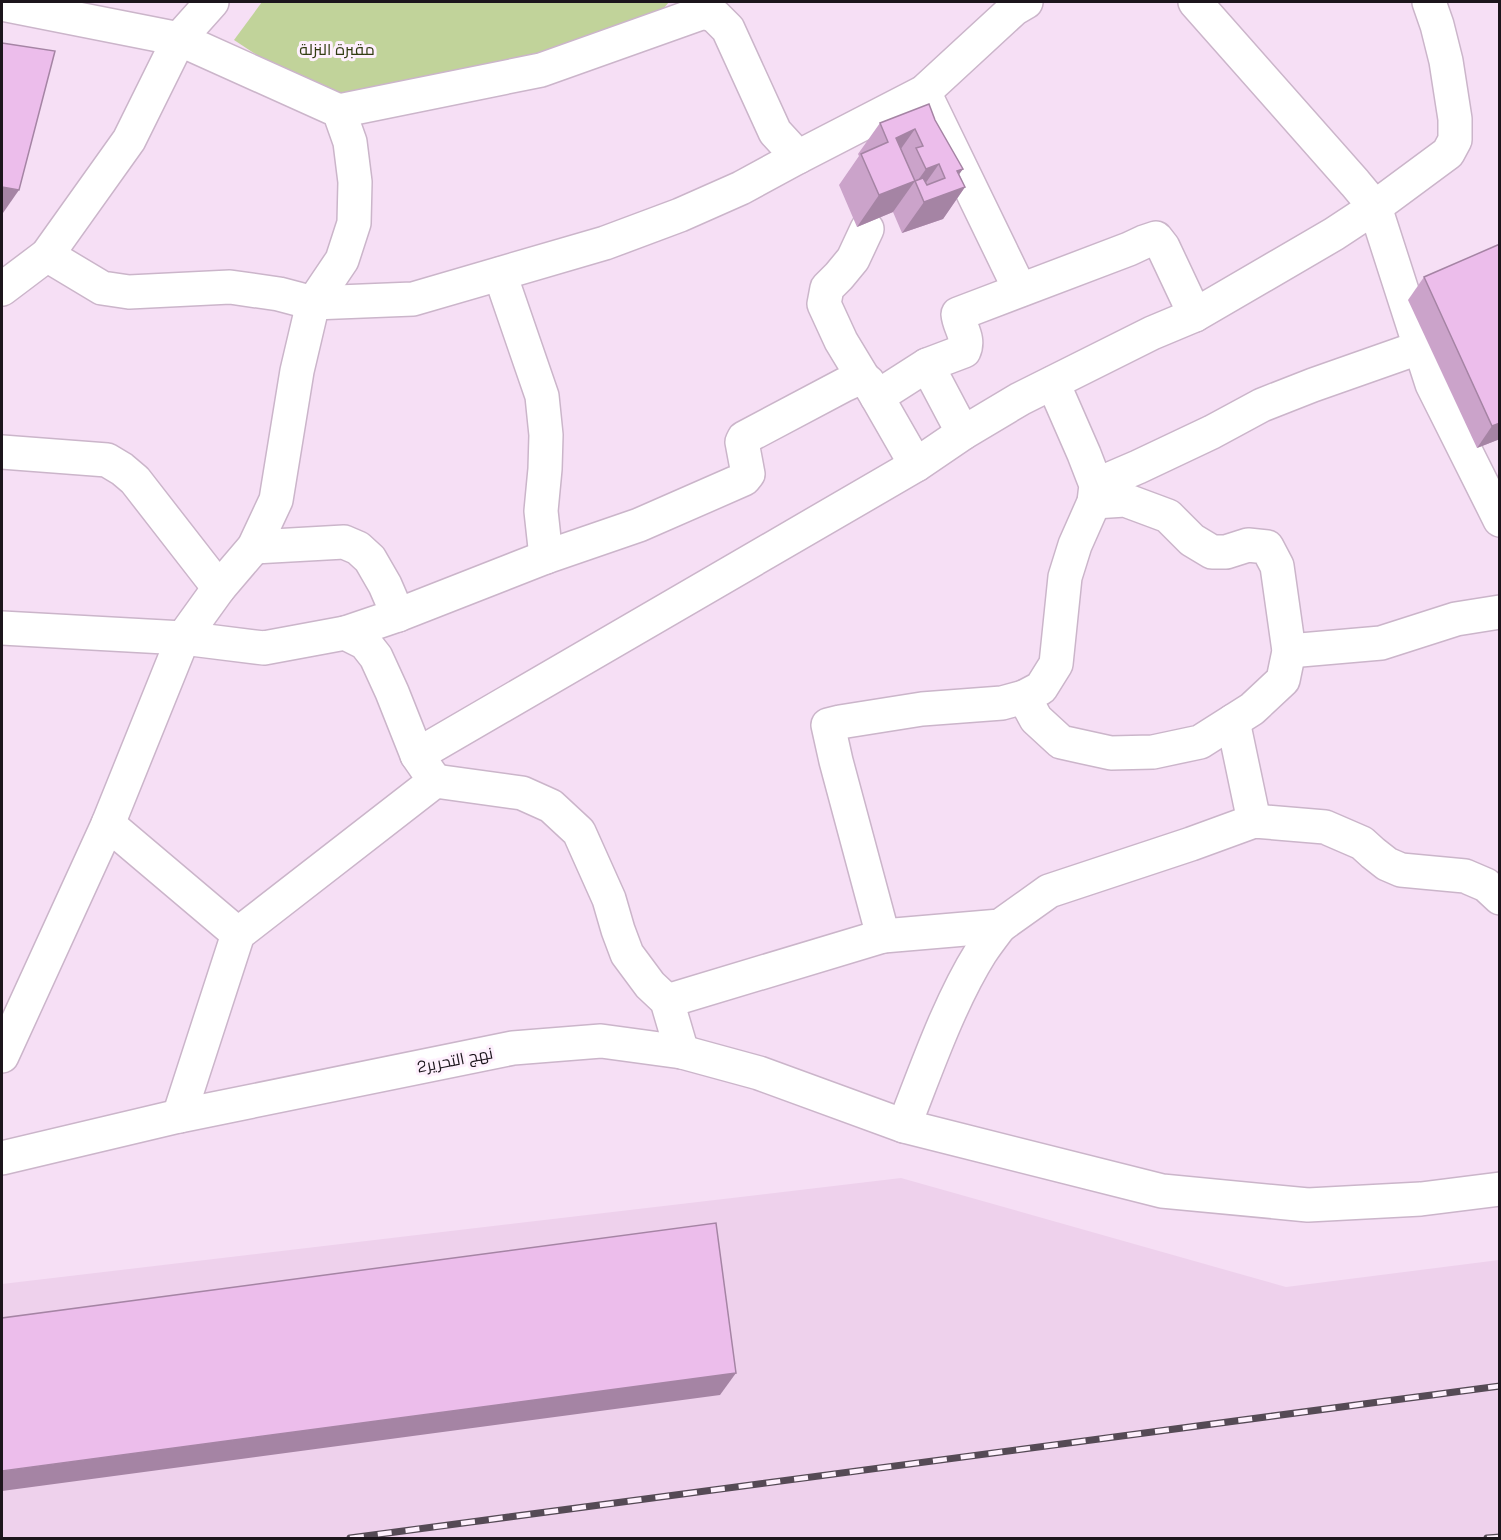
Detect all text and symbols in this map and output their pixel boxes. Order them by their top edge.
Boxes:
park label: مقبرة النزلة [299,39,375,60]
street label: نهج التحرير2 [415,1042,495,1079]

